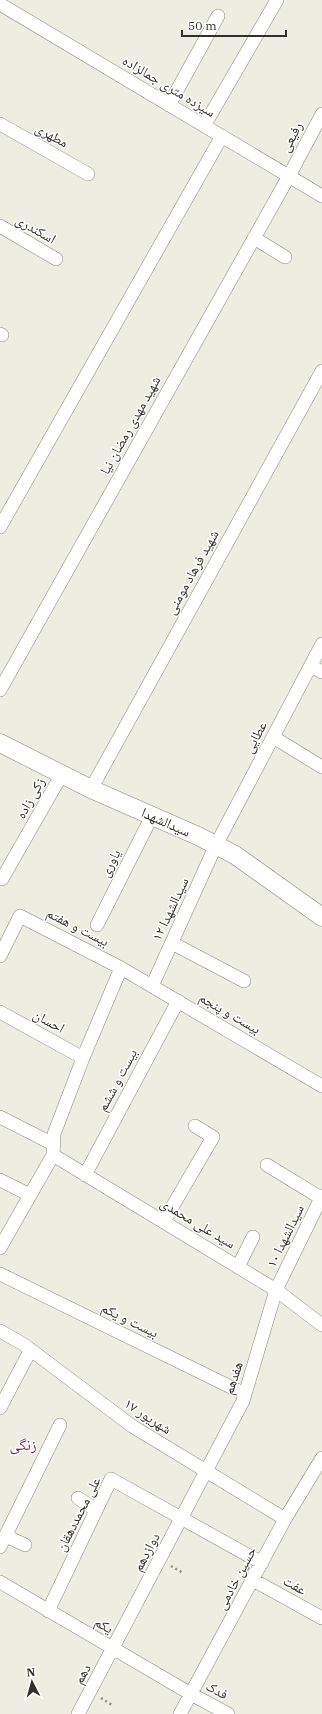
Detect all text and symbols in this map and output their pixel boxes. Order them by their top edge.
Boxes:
scale bar [182,12,286,38]
text: 50 m [188,18,217,33]
street label: سیزده متری جمالزاده [119,51,219,121]
street label: مطهری [32,119,72,151]
street label: رفیعی [276,119,306,155]
street label: اسکندری [13,210,59,248]
street label: شهید مهدی رمضان نیا [96,373,164,477]
street label: شهید فرهاد مومنی [161,527,223,617]
street label: عطایی [239,718,271,756]
street label: زکی زاده [11,774,49,822]
street label: سیدالشهدا [139,803,193,841]
street label: یاوری [95,846,125,880]
street label: سیدالشهدا ۱۲ [148,875,192,943]
street label: بیست و هفتم [43,904,112,951]
street label: بیست و پنجم [195,988,264,1039]
street label: احسان [30,1005,68,1037]
street label: بیست و ششم [93,1045,142,1115]
street label: سید علی محمدی [157,1194,239,1252]
street label: سیدالشهدا ۱۰ [262,1202,308,1270]
street label: بیست و یکم [98,1298,162,1342]
street label: هفدهم [219,1359,248,1397]
street label: ۱۷ شهریور [121,1394,175,1438]
district label: زنگی [9,1435,37,1455]
street label: علی محمددهقان [51,1474,105,1554]
street label: دوازدهم [128,1529,165,1575]
street label: حسین خادمی [212,1543,260,1613]
street label: عفت [280,1571,310,1599]
street label: یکم [91,1613,117,1638]
street label: دهم [69,1661,96,1688]
north arrow [12,1662,52,1702]
text: N [26,1665,36,1679]
street label: فدک [203,1677,231,1703]

